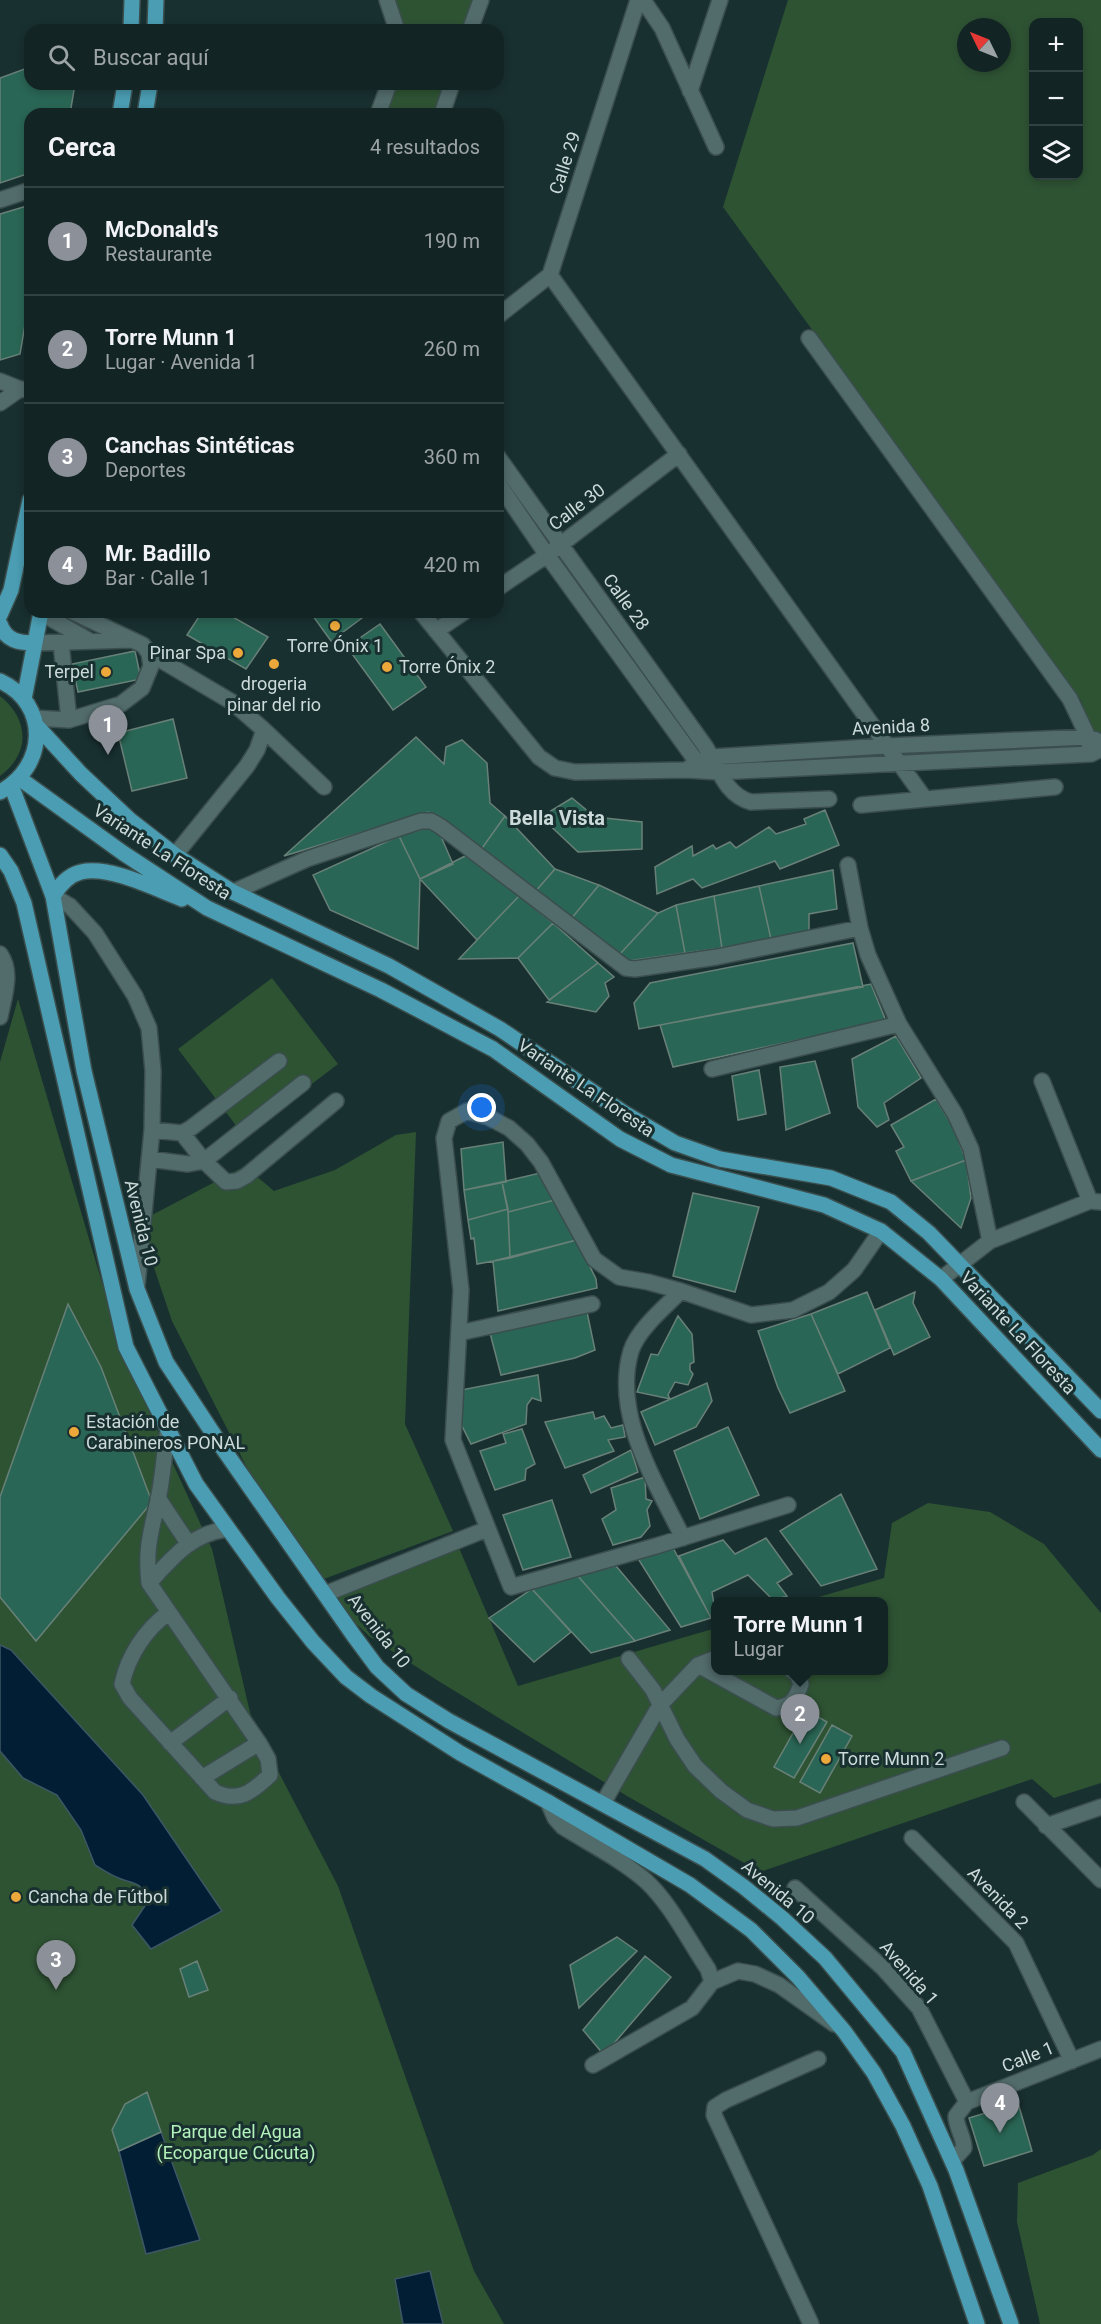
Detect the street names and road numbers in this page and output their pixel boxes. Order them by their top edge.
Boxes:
street label: Calle 29 [545,129,584,197]
street label: Calle 30 [545,479,609,534]
street label: Calle 28 [599,569,654,634]
street label: Avenida 8 [851,714,931,739]
street label: Variante La Floresta [89,799,235,904]
street label: Variante La Floresta [514,1034,658,1141]
street label: Avenida 10 [121,1177,162,1268]
street label: Variante La Floresta [956,1267,1081,1398]
street label: Avenida 10 [344,1589,415,1672]
street label: Avenida 10 [738,1855,819,1928]
street label: Avenida 2 [964,1862,1033,1933]
street label: Avenida 1 [876,1936,943,2009]
street label: Calle 1 [999,2037,1057,2076]

